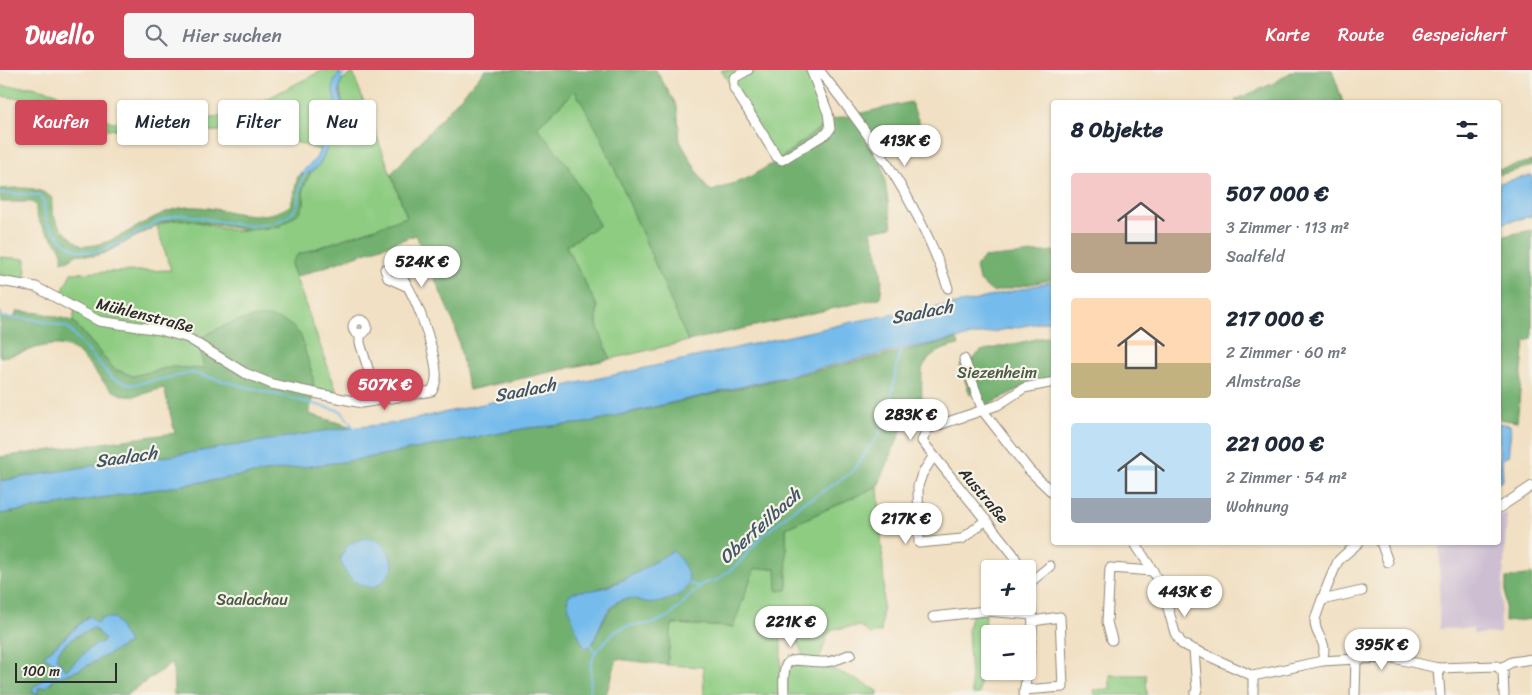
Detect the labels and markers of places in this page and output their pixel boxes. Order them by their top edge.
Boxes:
pin: 413K € [864,124,946,167]
pin: 524K € [381,246,463,288]
pin: 507K € [344,368,426,411]
pin: 283K € [870,398,952,441]
pin: 217K € [865,502,947,545]
pin: 443K € [1144,576,1226,618]
pin: 221K € [750,606,832,648]
pin: 395K € [1341,628,1423,671]

